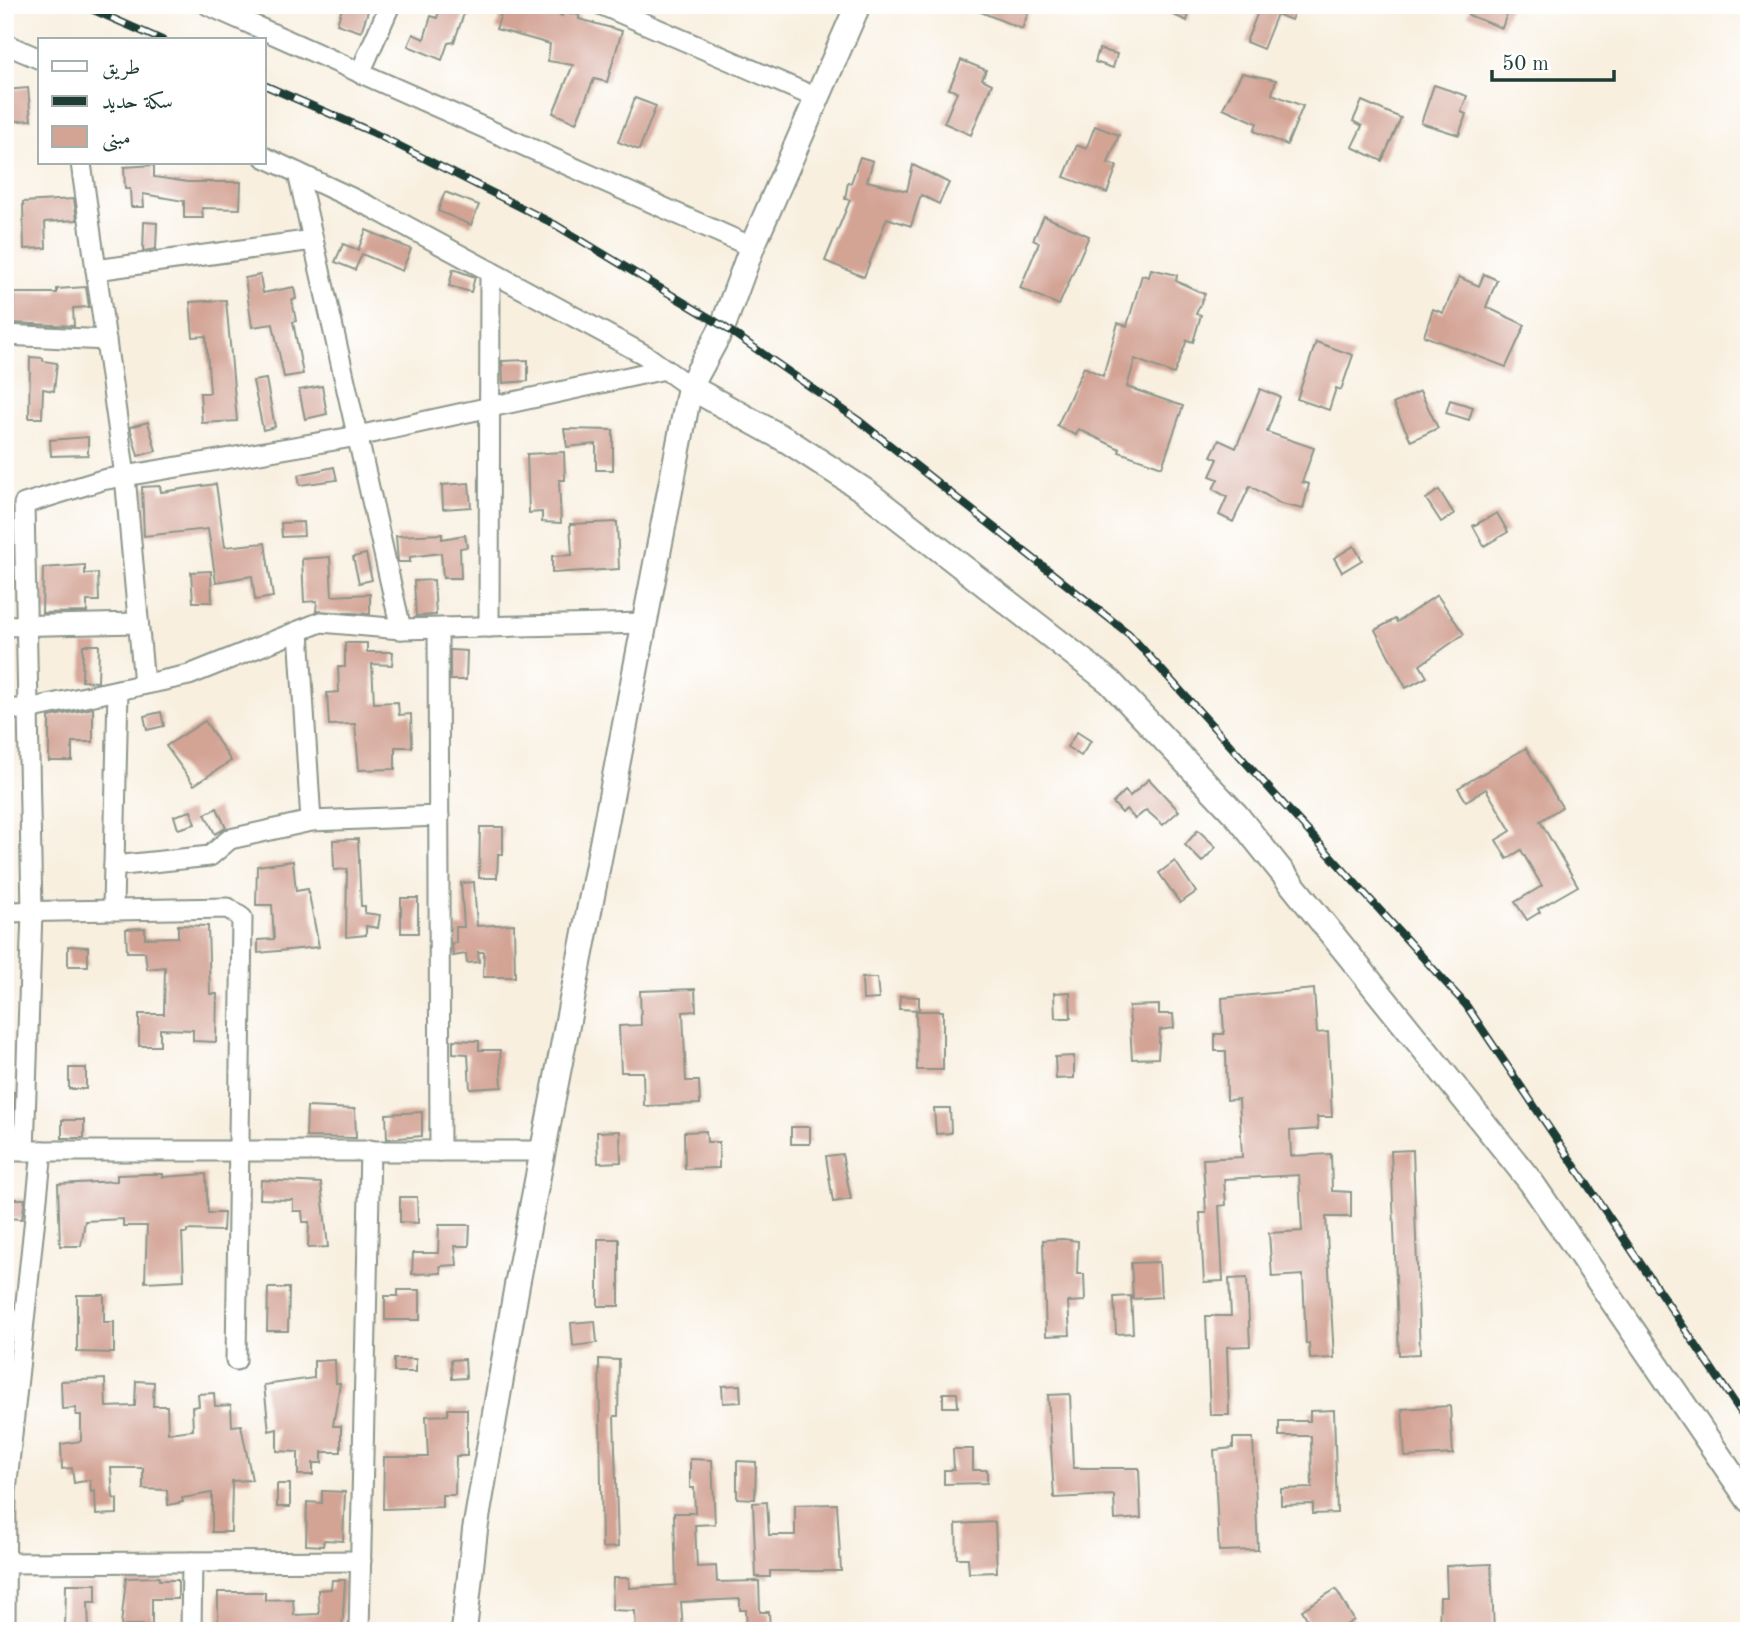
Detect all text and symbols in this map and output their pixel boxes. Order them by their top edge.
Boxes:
legend [38,38,266,164]
scale bar [1492,38,1614,82]
text: 50 m [1502,54,1549,75]
text: طريق [102,58,140,80]
text: سكة حديد [102,90,173,114]
text: مبنى [102,128,131,152]

